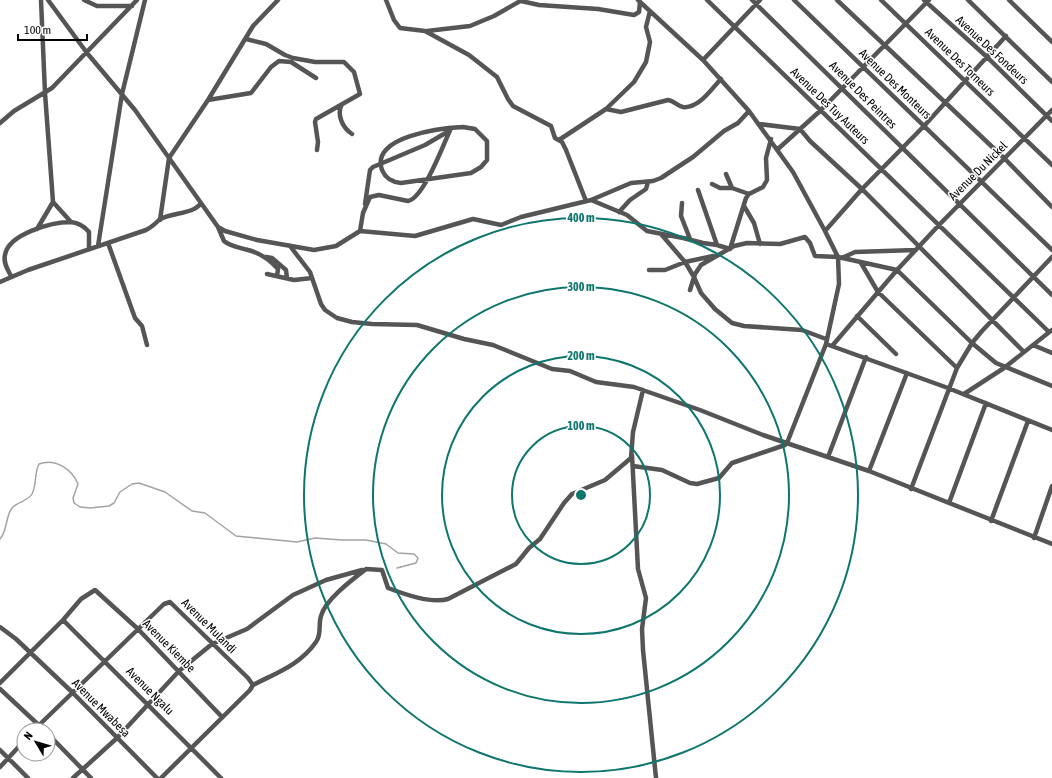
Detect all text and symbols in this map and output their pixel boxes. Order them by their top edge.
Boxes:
street label: Avenue Des Fondeurs [953,13,1031,87]
scale bar [18,16,87,42]
text: 100 m [24,23,51,37]
street label: Avenue Des Torneurs [922,25,998,99]
street label: Avenue Des Monteurs [856,46,934,122]
street label: Avenue Des Peintres [826,58,900,132]
street label: Avenue Des Tuy Auteurs [788,65,872,147]
street label: Avenue Du Nickel [946,138,1011,203]
text: 400 m [566,211,595,225]
text: 300 m [567,280,595,294]
text: 200 m [567,349,595,363]
text: 100 m [567,419,595,433]
centre of rings [574,488,588,502]
street label: Avenue Mulandi [179,596,239,656]
street label: Avenue Kiembe [140,617,198,675]
street label: Avenue Ngalu [123,664,177,718]
street label: Avenue Mwabesa [69,676,133,740]
north arrow [16,722,56,762]
text: N [21,730,35,742]

